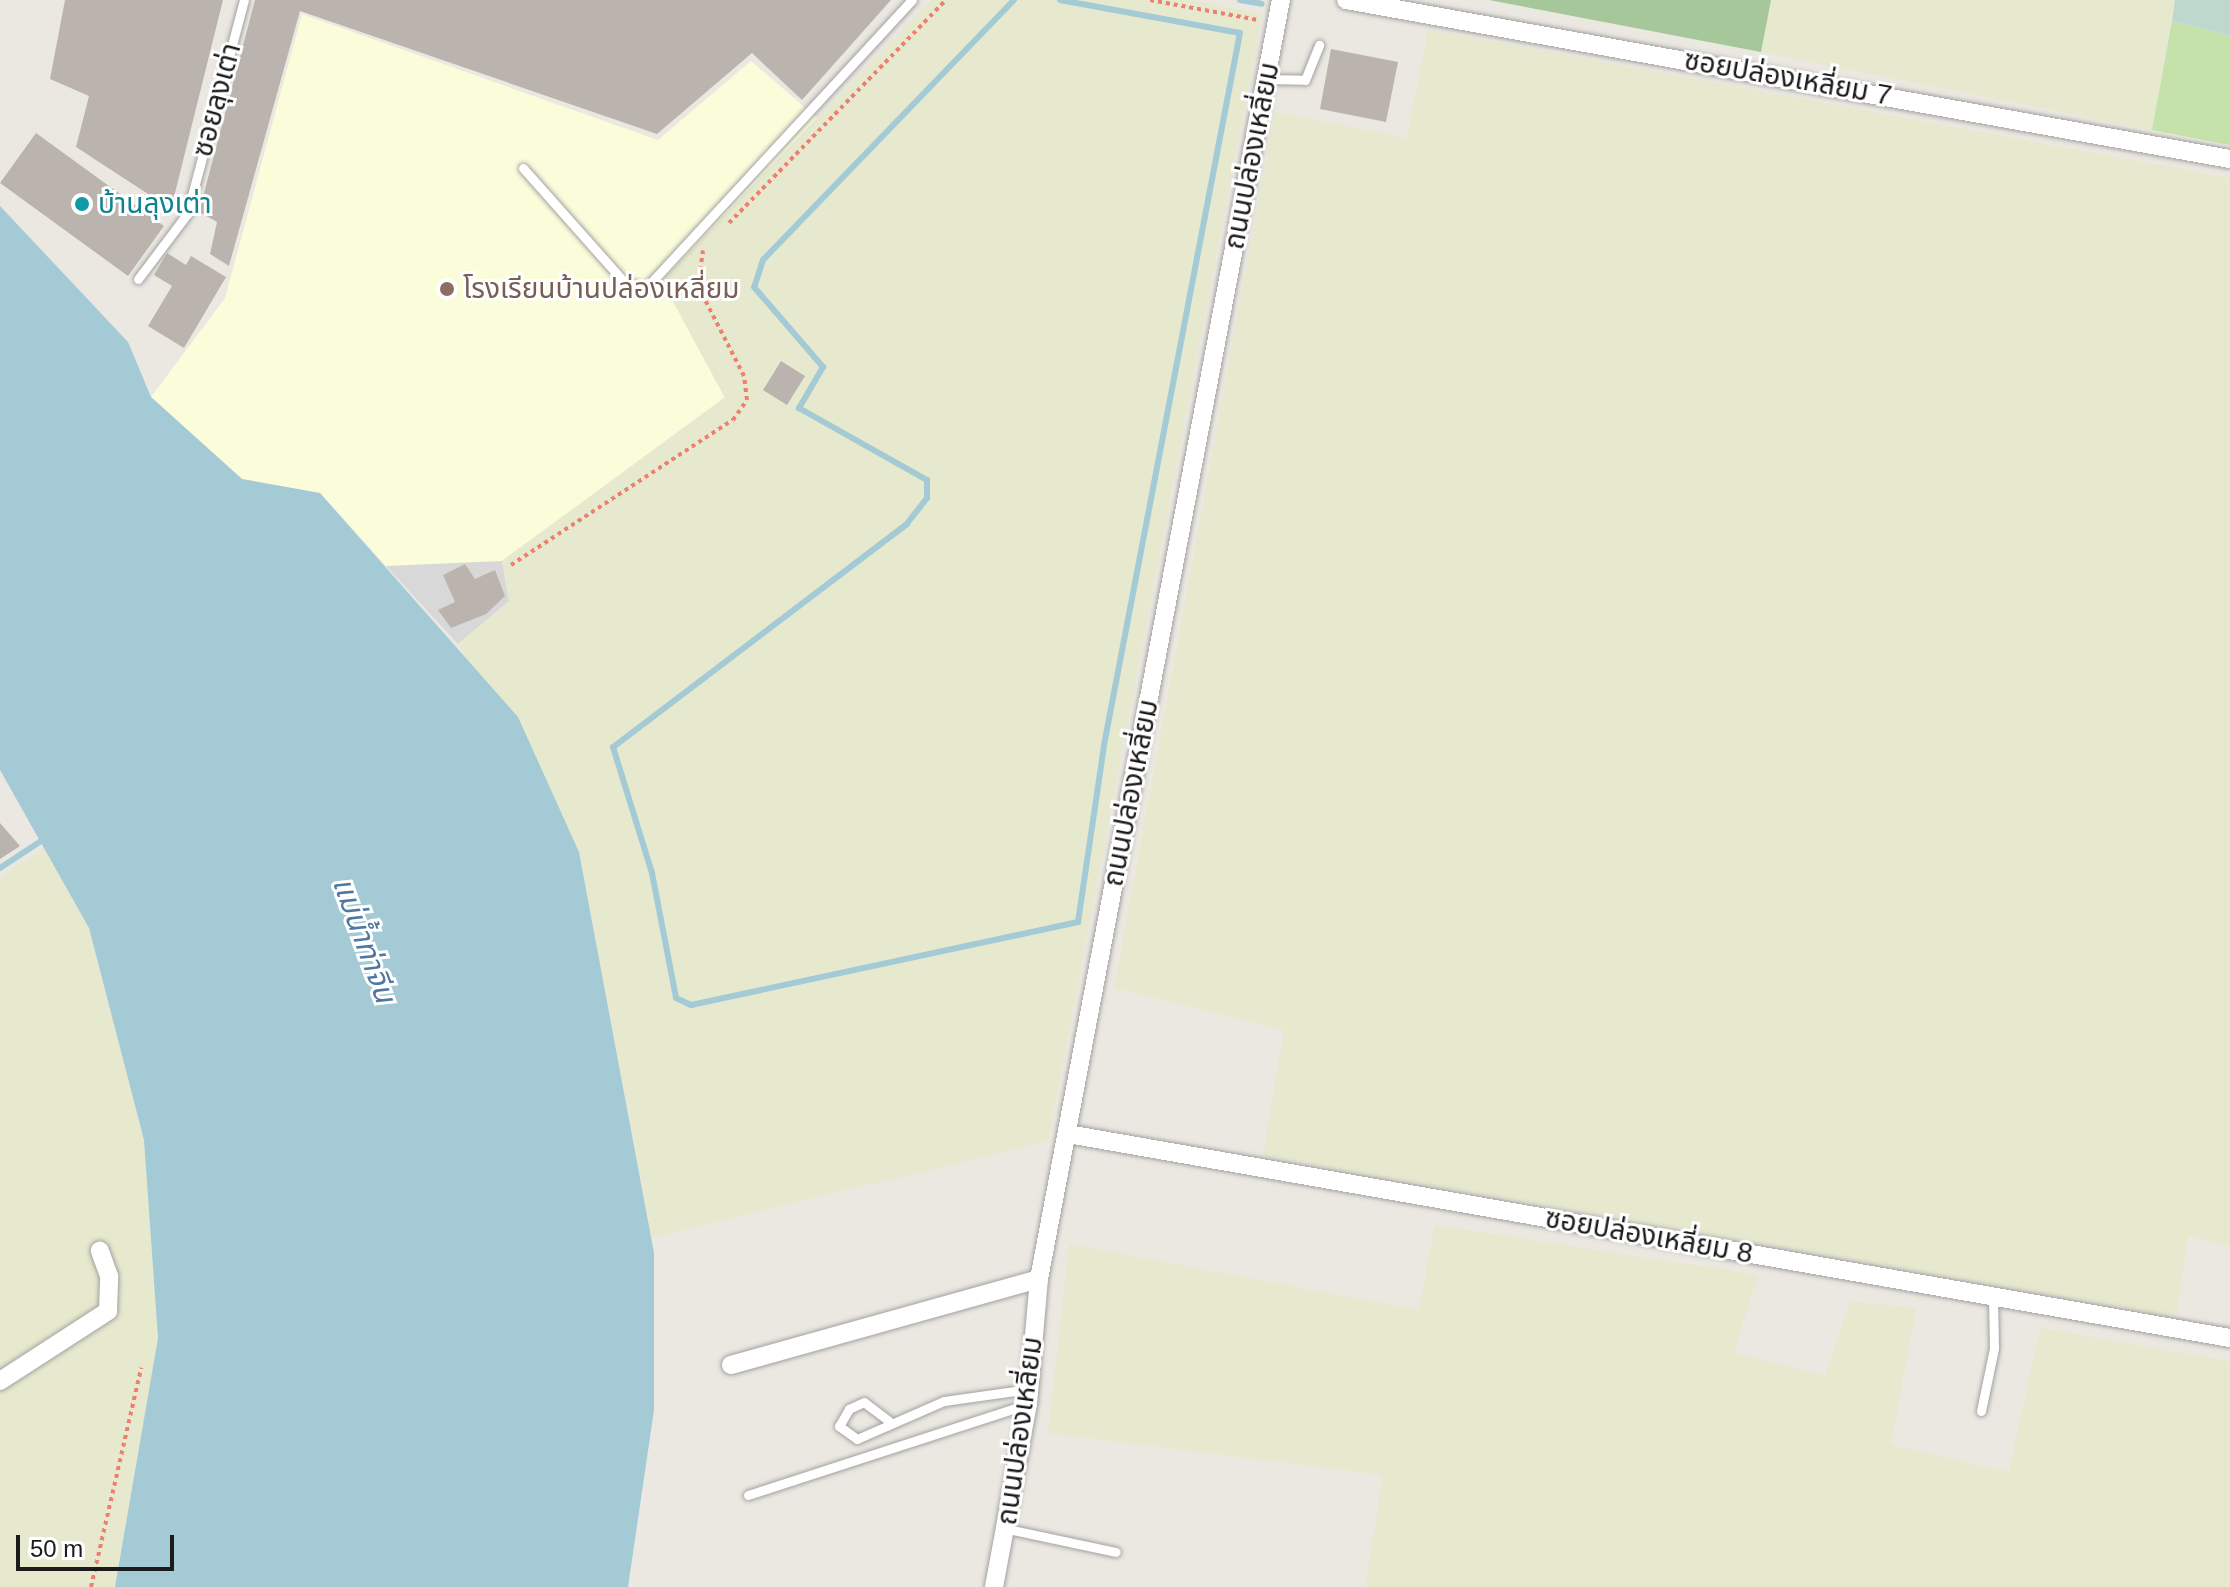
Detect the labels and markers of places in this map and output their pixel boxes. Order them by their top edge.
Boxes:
place label: บ้านลุงเต่า [98,187,212,221]
marker: บ้านลุงเต่า [73,195,91,213]
place label: โรงเรียนบ้านปล่องเหลี่ยม [463,272,739,306]
marker: โรงเรียนบ้านปล่องเหลี่ยม [438,280,456,298]

